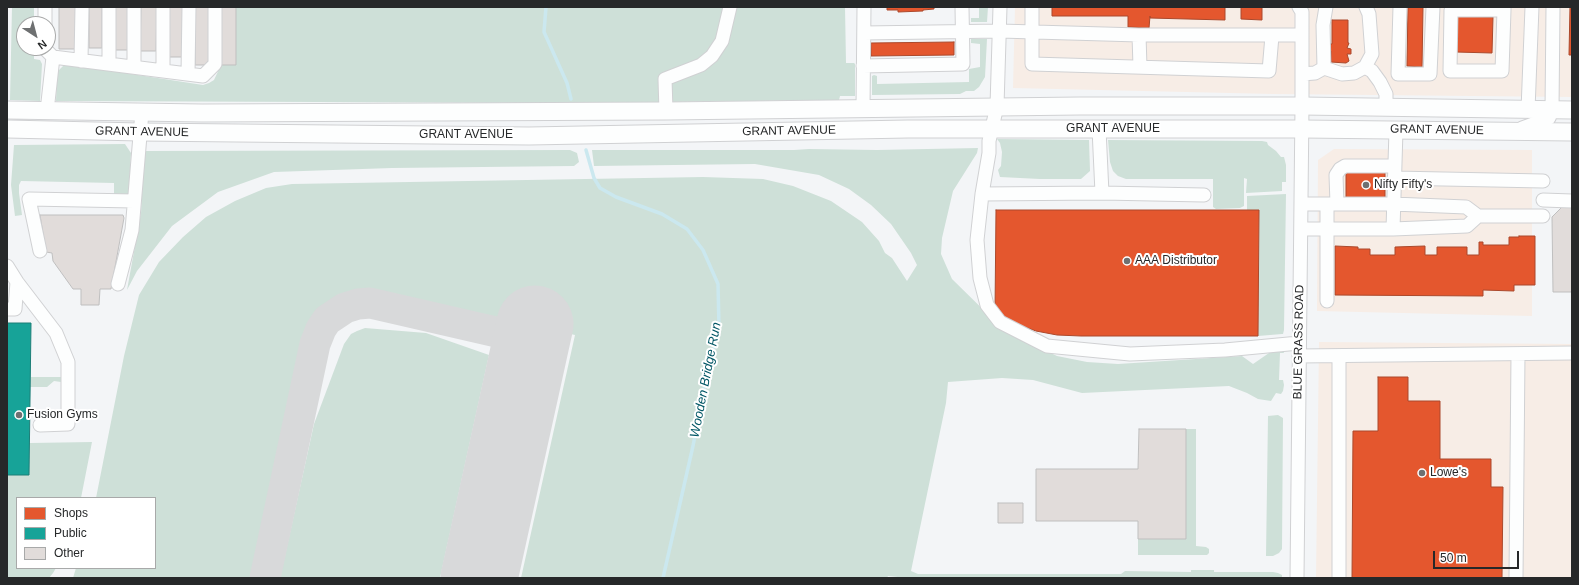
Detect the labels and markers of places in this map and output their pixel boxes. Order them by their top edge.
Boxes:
place label: Nifty Fifty's [1374,178,1432,192]
marker: Nifty Fifty's [1361,180,1371,190]
place label: AAA Distributor [1135,254,1217,268]
marker: AAA Distributor [1122,256,1132,266]
place label: Fusion Gyms [27,408,98,422]
marker: Fusion Gyms [14,410,24,420]
place label: Lowe's [1430,466,1467,480]
marker: Lowe's [1417,468,1427,478]

